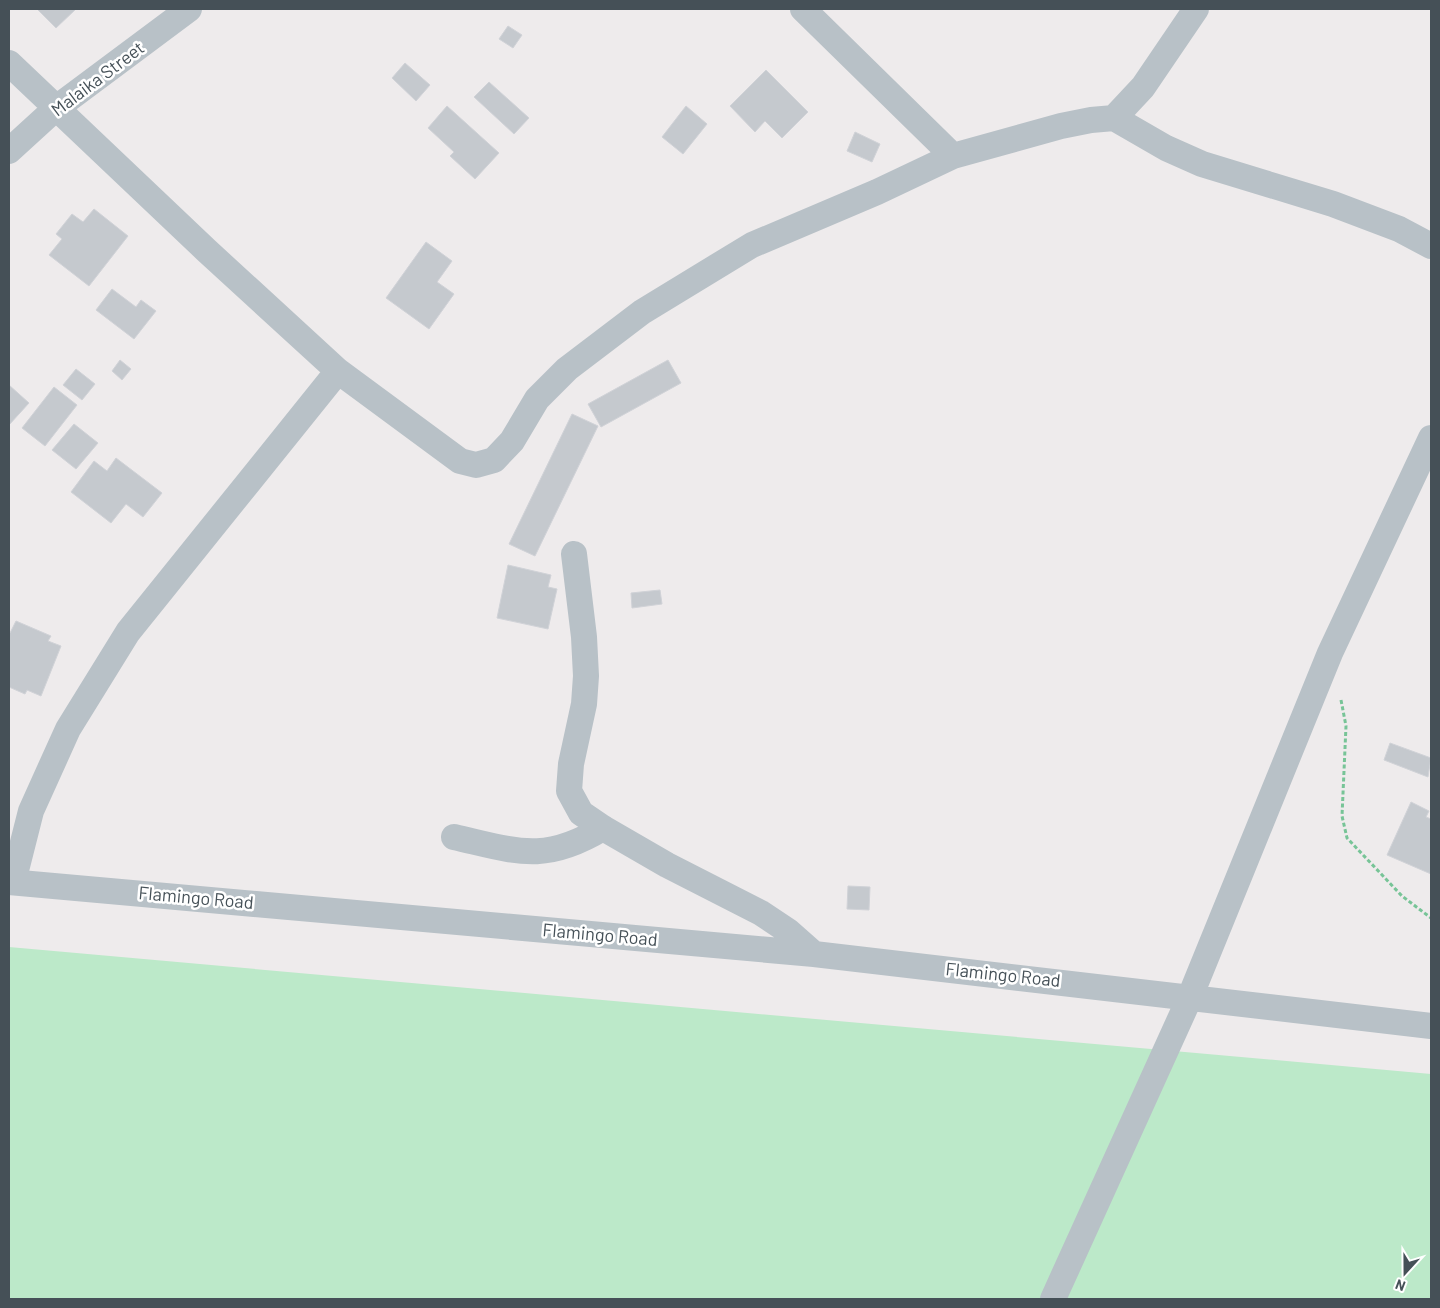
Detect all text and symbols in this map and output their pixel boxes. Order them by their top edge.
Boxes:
street label: Malaika Street [47,36,148,120]
street label: Flamingo Road [138,881,255,913]
street label: Flamingo Road [542,918,659,950]
street label: Flamingo Road [944,957,1062,991]
north arrow [1380,1248,1430,1298]
text: N [1393,1276,1408,1295]

